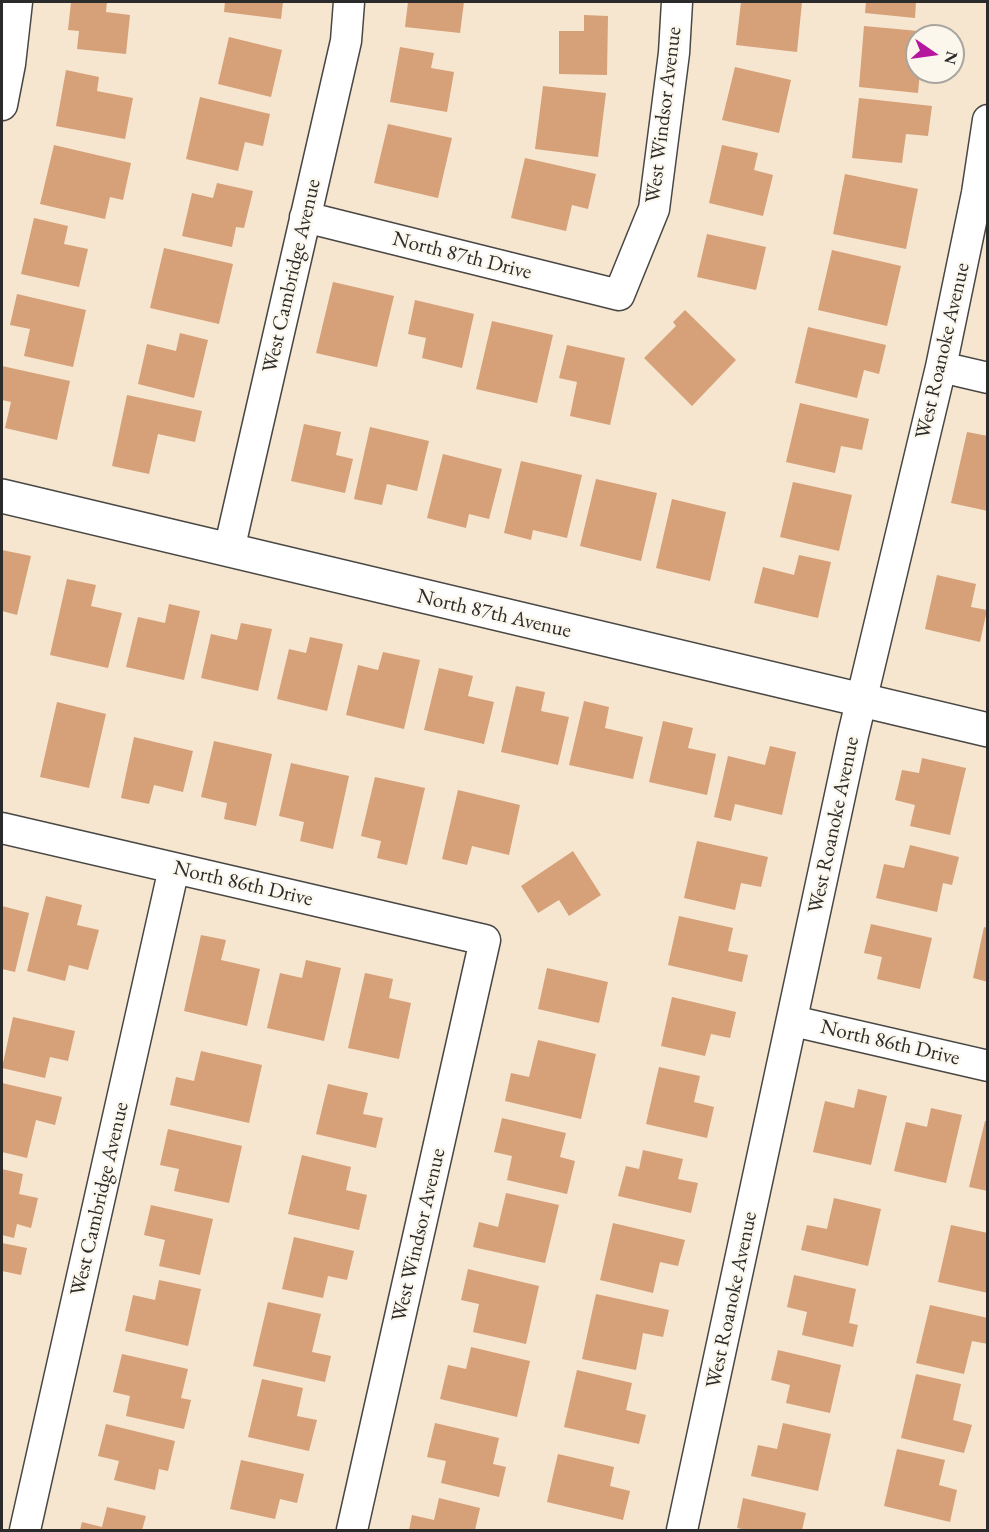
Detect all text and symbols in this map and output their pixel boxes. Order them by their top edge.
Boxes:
north arrow [905,24,965,84]
street label: West Windsor Avenue [641,26,687,204]
text: N [939,49,963,66]
street label: West Cambridge Avenue [257,177,327,375]
street label: North 87th Drive [390,227,534,285]
street label: West Roanoke Avenue [910,261,976,441]
street label: North 87th Avenue [414,584,574,644]
street label: West Roanoke Avenue [803,734,865,916]
street label: North 86th Drive [171,856,315,912]
street label: North 86th Drive [818,1015,962,1071]
street label: West Cambridge Avenue [65,1100,135,1298]
street label: West Windsor Avenue [387,1146,451,1324]
street label: West Roanoke Avenue [701,1209,763,1391]

